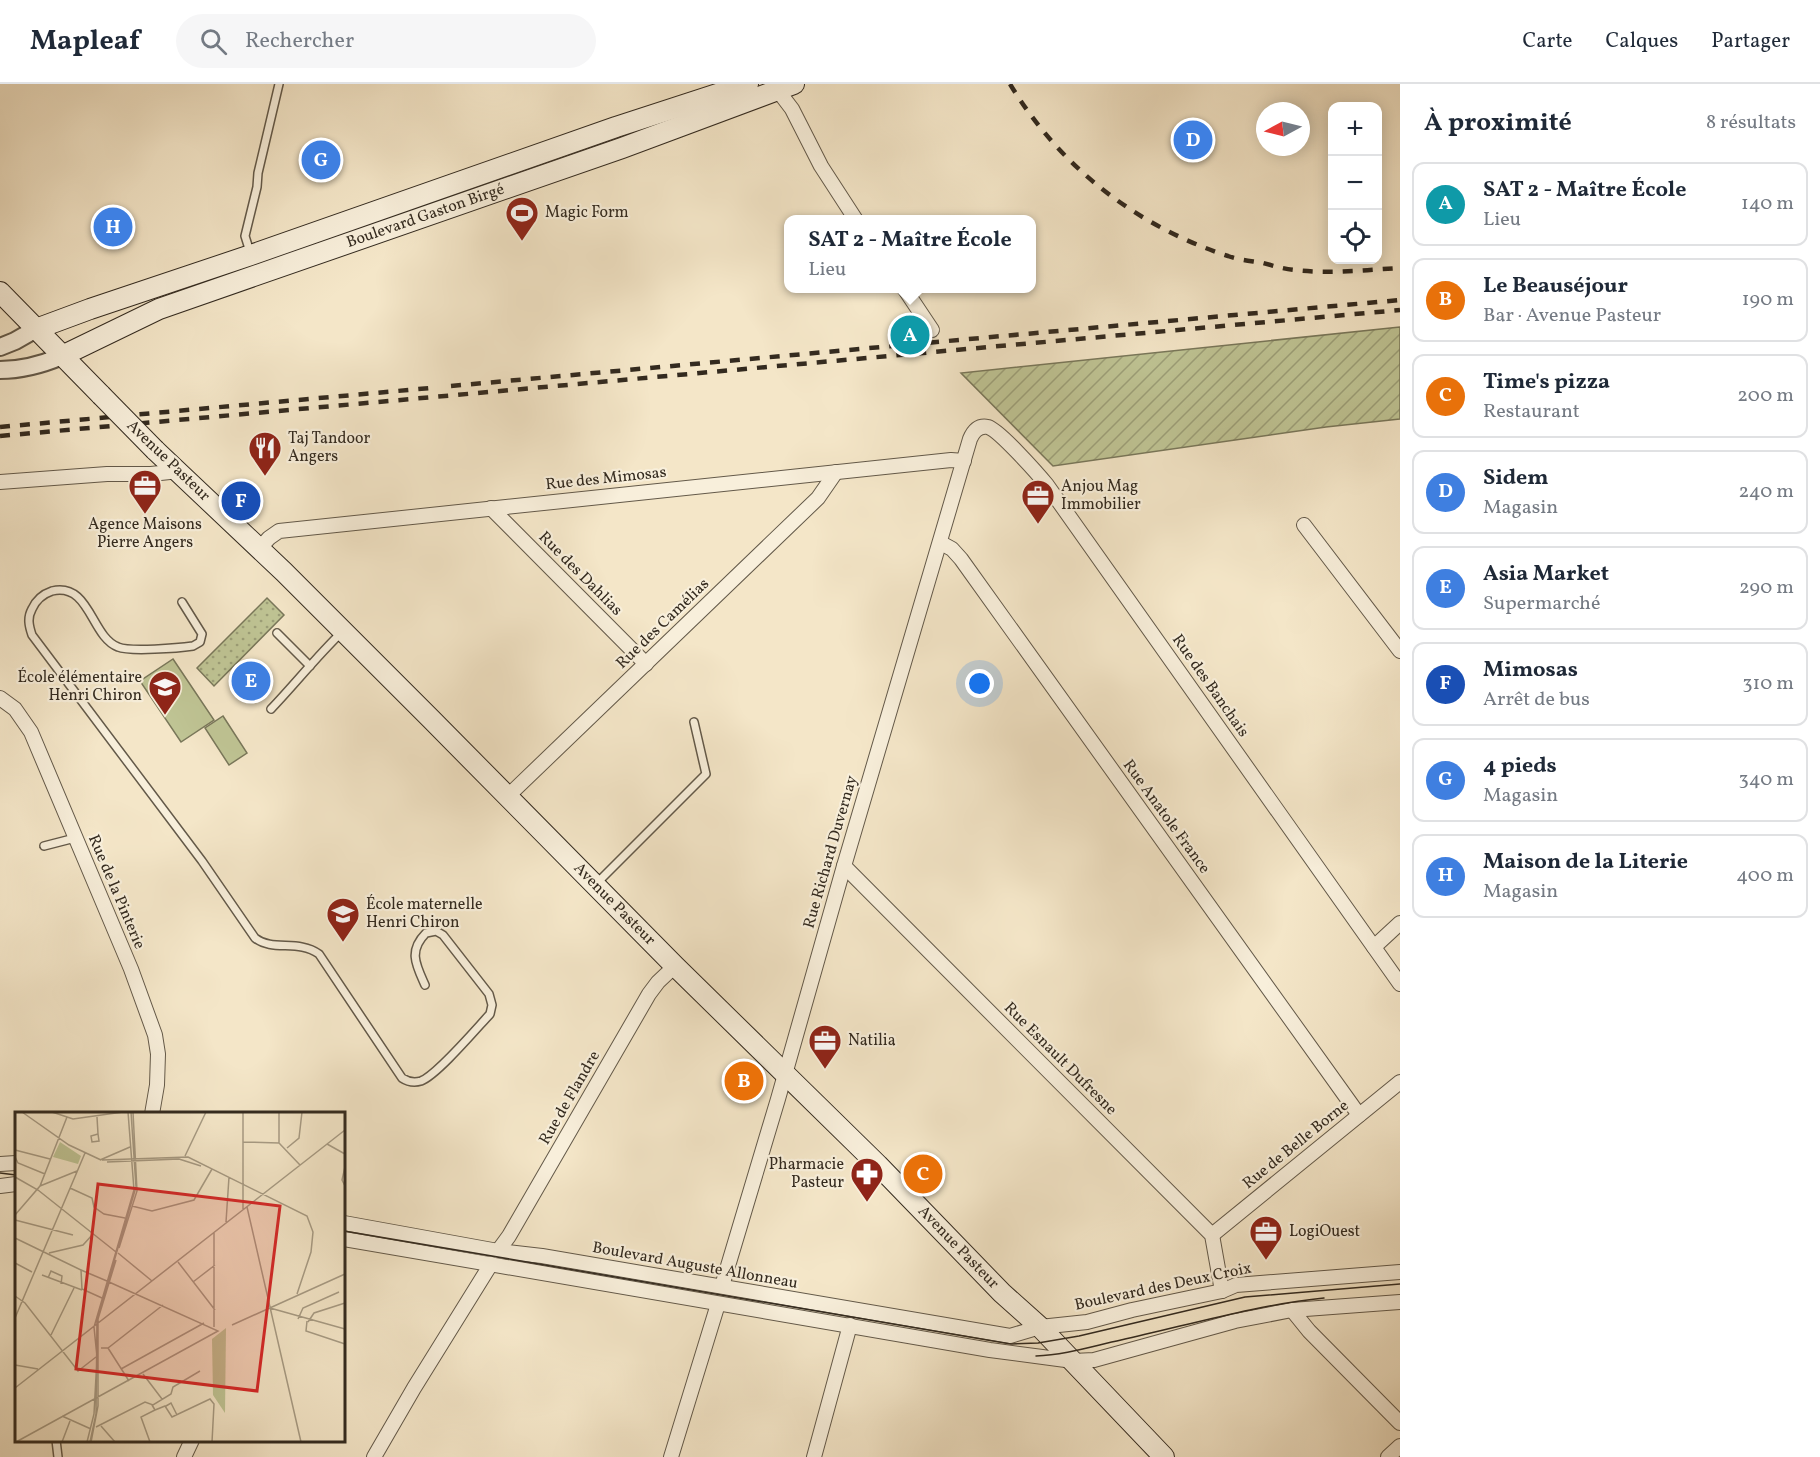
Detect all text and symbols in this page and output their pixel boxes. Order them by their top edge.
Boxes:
search box [176,14,596,68]
text: Mapleaf [30,22,140,61]
icon: search [197,25,230,58]
text: Rechercher [245,26,354,57]
text: Carte [1522,27,1573,56]
text: Calques [1606,27,1678,56]
text: Partager [1711,27,1790,56]
north arrow [1256,102,1310,156]
map controls [1328,102,1382,264]
button: + [1328,102,1382,156]
text: À proximité [1424,105,1572,141]
text: 8 résultats [1706,109,1796,137]
pin: D [1174,118,1212,162]
pin: G [302,138,340,182]
button: − [1328,156,1382,210]
text: SAT 2 - Maître École [1483,175,1687,206]
street label: Boulevard Gaston Birgé [344,179,507,254]
text: A [1438,190,1453,218]
text: 140 m [1741,190,1794,218]
sports icon: Magic Form [504,195,540,242]
place label: Magic Form [545,202,629,224]
pin: H [94,204,132,250]
text: Lieu [1483,206,1521,234]
button: locate [1328,210,1382,264]
popup [784,215,1036,293]
text: SAT 2 - Maître École [808,225,1012,256]
text: Lieu [808,256,846,284]
text: Le Beauséjour [1483,271,1628,302]
text: B [1439,286,1452,314]
text: 190 m [1742,286,1794,314]
text: Bar · Avenue Pasteur [1483,302,1661,330]
pin: A [890,312,930,358]
text: Time's pizza [1483,367,1610,398]
text: C [1439,382,1452,410]
text: 200 m [1737,382,1794,410]
text: Restaurant [1483,398,1580,426]
street label: Avenue Pasteur [121,415,215,507]
place label: Taj Tandoor Angers [288,428,371,468]
restaurant icon: Taj Tandoor Angers [247,430,283,477]
street label: Rue des Mimosas [544,462,668,496]
text: Sidem [1483,463,1549,494]
office icon: Agence Maisons Pierre Angers [127,468,163,515]
place label: Anjou Mag Immobilier [1061,476,1141,516]
pin: F [222,478,260,524]
office icon: Anjou Mag Immobilier [1020,478,1056,525]
text: D [1438,478,1453,506]
text: 240 m [1739,478,1794,506]
text: Magasin [1483,494,1558,522]
place label: Agence Maisons Pierre Angers [88,514,202,554]
street label: Rue des Dahlias [533,527,627,621]
text: Asia Market [1483,559,1609,590]
street label: Rue des Camélias [611,574,715,674]
text: E [1439,574,1452,602]
text: 290 m [1739,574,1794,602]
text: Supermarché [1483,590,1601,618]
street label: Rue des Banchais [1166,630,1254,742]
text: Mimosas [1483,655,1578,686]
pin: E [232,658,270,704]
place label: École élémentaire Henri Chiron [17,667,142,707]
school or university icon: École élémentaire Henri Chiron [147,669,183,716]
your location [965,669,994,698]
text: F [1440,670,1451,698]
text: 310 m [1742,670,1794,698]
text: Arrêt de bus [1483,686,1590,714]
text: 4 pieds [1483,751,1557,782]
street label: Rue Anatole France [1117,755,1215,879]
text: G [1438,766,1453,794]
text: 340 m [1738,766,1794,794]
street label: Rue Richard Duvernay [799,773,863,931]
text: Magasin [1483,782,1558,810]
street label: Rue de la Pinterie [82,831,150,953]
text: Maison de la Literie [1483,847,1688,878]
street label: Avenue Pasteur [568,858,660,951]
text: H [1438,862,1453,890]
text: 400 m [1736,862,1794,890]
text: Magasin [1483,878,1558,906]
place label: École maternelle Henri Chiron [366,894,483,934]
school or university icon: École maternelle Henri Chiron [325,896,361,943]
street label: Rue Esnault Dufresne [999,998,1121,1120]
office icon: Natilia [807,1023,843,1070]
place label: Natilia [848,1030,896,1052]
street label: Rue de Flandre [534,1047,606,1149]
pin: B [724,1058,764,1104]
street label: Rue de Belle Borne [1238,1095,1354,1195]
inset map [15,1112,345,1442]
pin: C [904,1152,942,1196]
place label: Pharmacie Pasteur [769,1154,844,1194]
pharmacy icon: Pharmacie Pasteur [849,1156,885,1203]
street label: Avenue Pasteur [912,1201,1004,1294]
office icon: LogiOuest [1248,1214,1284,1261]
place label: LogiOuest [1289,1221,1361,1243]
street label: Boulevard Auguste Allonneau [591,1237,799,1295]
street label: Boulevard des Deux Croix [1073,1257,1253,1317]

